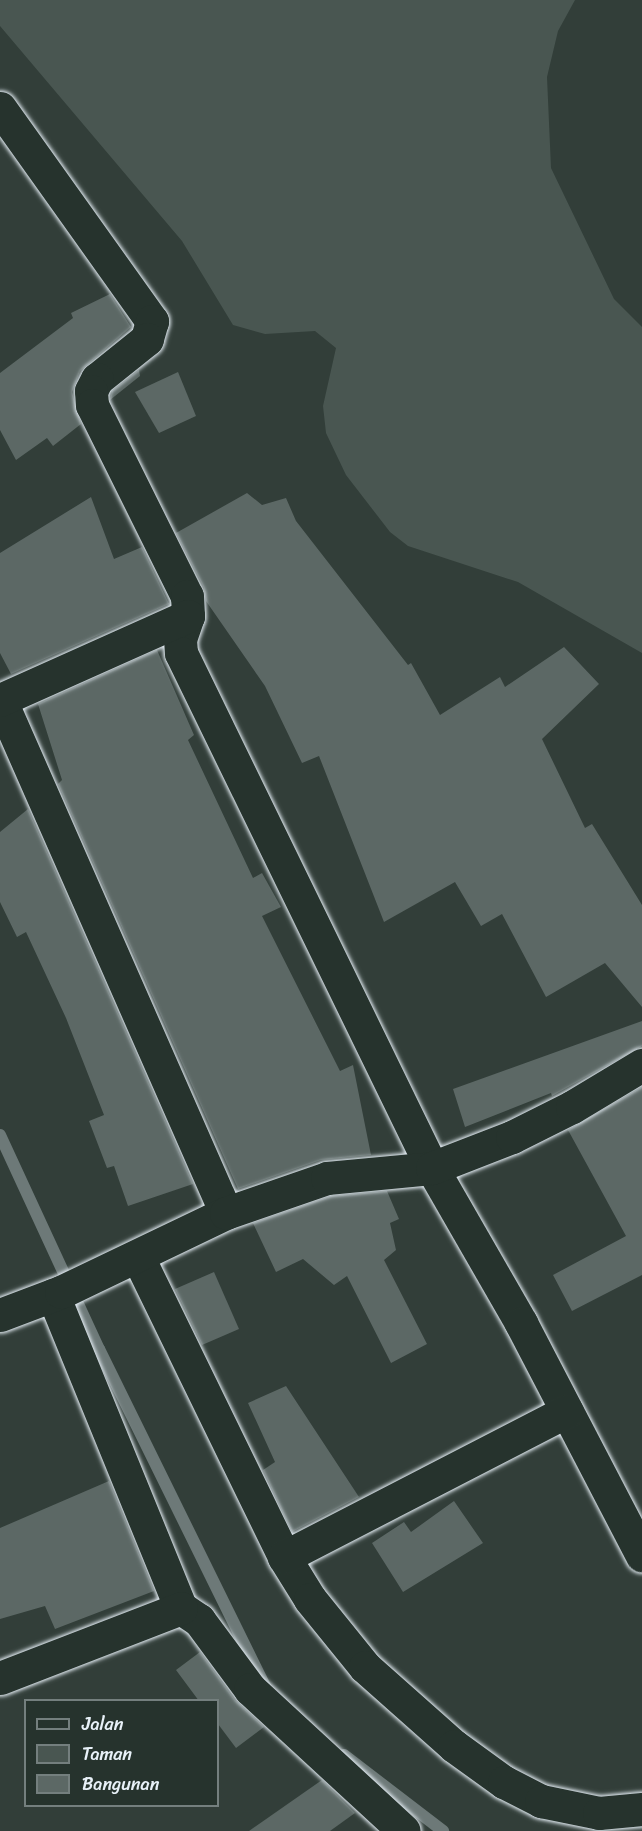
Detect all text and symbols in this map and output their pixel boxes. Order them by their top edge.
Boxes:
legend [24,1699,219,1807]
text: Jalan [82,1708,123,1740]
text: Taman [82,1738,132,1770]
text: Bangunan [82,1768,159,1800]

